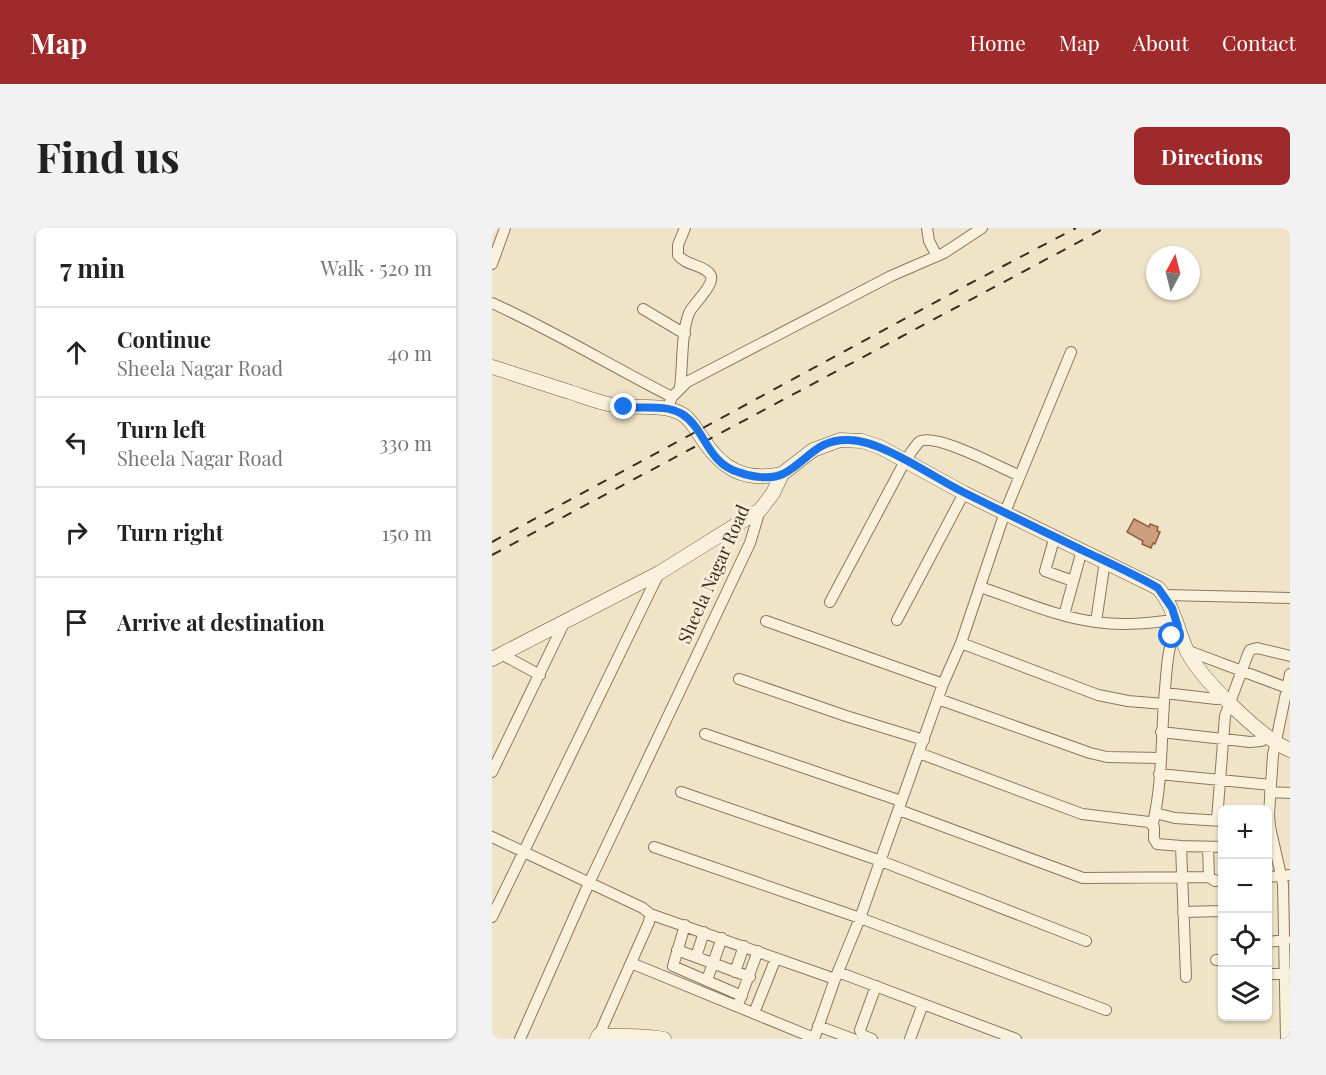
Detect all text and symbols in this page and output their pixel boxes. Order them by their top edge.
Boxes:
text: Map [30,24,87,61]
text: Home [970,28,1026,56]
text: Map [1059,28,1100,56]
text: About [1133,28,1189,56]
text: Contact [1222,28,1296,56]
button: Directions [1134,127,1290,185]
text: Find us [36,128,180,184]
north arrow [1146,246,1200,300]
text: 7 min [60,250,125,285]
text: Walk · 520 m [321,254,432,281]
text: Continue [117,324,211,354]
icon: ahead [60,336,93,369]
text: 40 m [387,339,432,366]
text: Sheela Nagar Road [117,354,283,381]
route end [610,393,636,419]
text: Turn left [117,414,206,444]
icon: left [60,426,93,459]
text: 330 m [379,429,432,456]
text: Sheela Nagar Road [117,444,283,471]
street label: Sheela Nagar Road [672,500,755,647]
icon: right [60,516,93,549]
text: Turn right [117,517,223,547]
text: 150 m [382,519,432,546]
icon: arrive [60,606,93,639]
text: Arrive at destination [117,607,325,637]
route start [1158,622,1184,648]
map controls [1218,805,1272,1021]
button: + [1218,805,1272,859]
button: − [1218,859,1272,913]
button: locate [1218,913,1272,967]
button: layers [1218,967,1272,1021]

